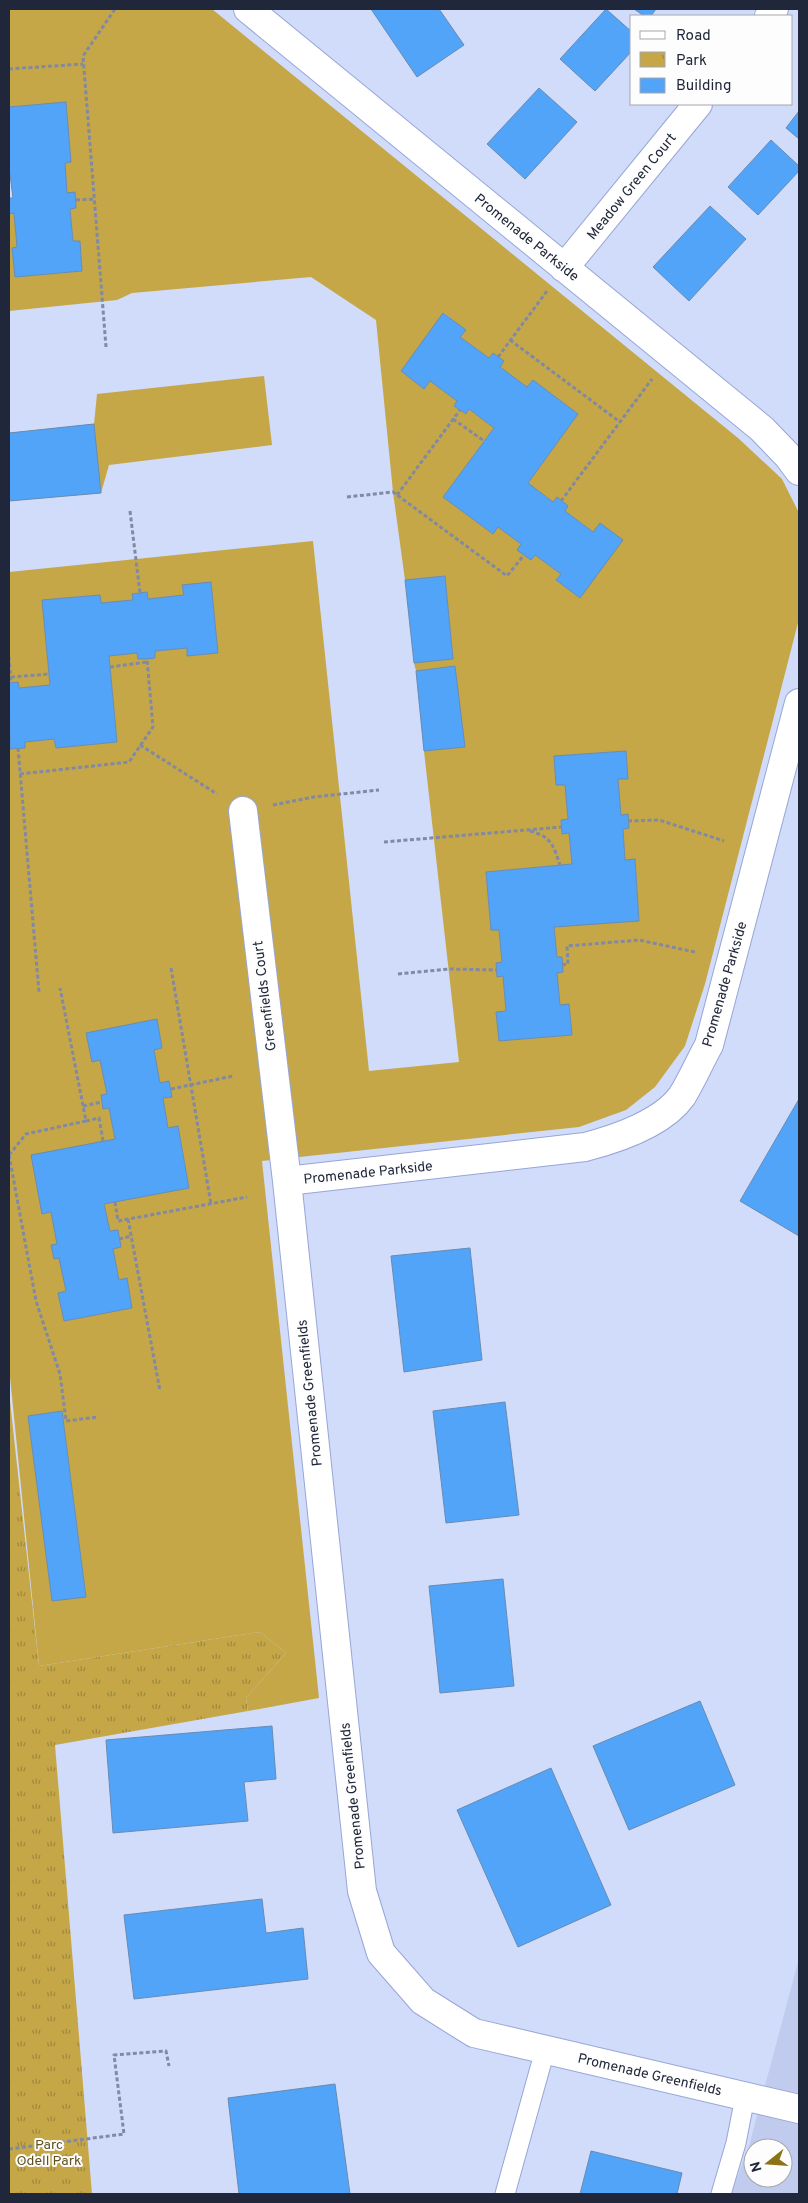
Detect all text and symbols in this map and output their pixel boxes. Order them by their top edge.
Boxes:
legend [630,15,793,105]
text: Road [676,27,711,46]
text: Park [676,52,707,71]
text: Building [676,77,731,96]
street label: Meadow Green Court [584,130,680,244]
street label: Promenade Parkside [470,191,582,286]
street label: Promenade Parkside [699,920,751,1049]
street label: Greenfields Court [250,940,281,1052]
street label: Promenade Parkside [303,1158,434,1189]
street label: Promenade Greenfields [294,1319,327,1467]
street label: Promenade Greenfields [337,1722,370,1870]
street label: Promenade Greenfields [576,2051,723,2100]
park label: Parc Odell Park [16,2137,82,2170]
north arrow [743,2138,793,2188]
text: N [747,2159,767,2174]

